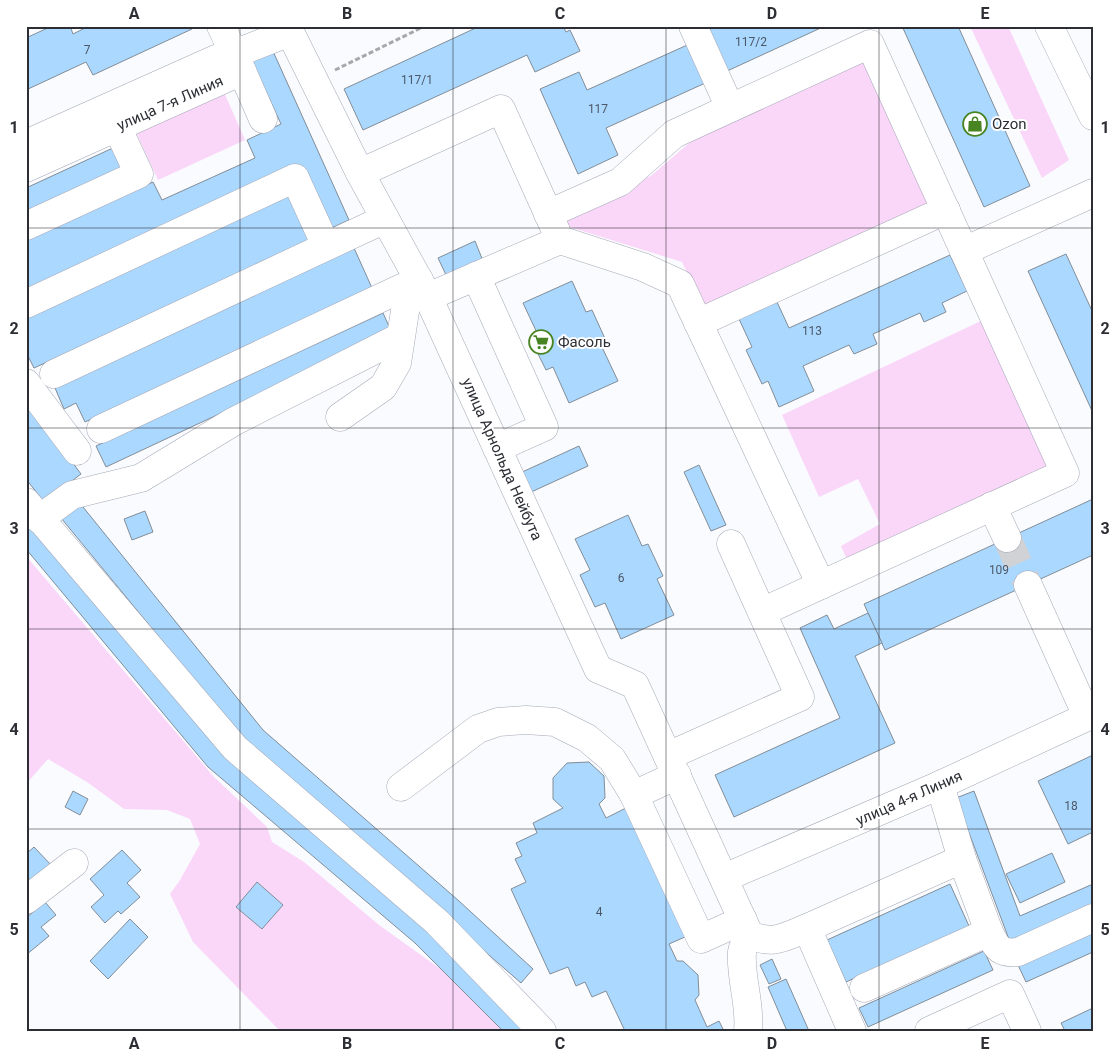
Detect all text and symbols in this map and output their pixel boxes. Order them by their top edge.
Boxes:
text: A [129,4,140,23]
text: B [342,4,352,23]
text: C [555,4,565,23]
text: D [767,4,777,23]
text: E [981,4,990,23]
house number: 117/2 [735,35,767,49]
house number: 7 [84,43,91,57]
street label: улица 7-я Линия [114,72,226,134]
house number: 117/1 [401,73,433,87]
house number: 117 [588,102,608,116]
shop icon: Ozon [962,111,988,137]
place label: Ozon [992,115,1026,133]
text: 1 [9,118,19,137]
text: 1 [1100,118,1110,137]
text: 2 [9,319,19,338]
text: 2 [1100,319,1110,338]
house number: 113 [802,324,822,338]
supermarket icon: Фасоль [528,329,554,355]
place label: Фасоль [558,333,611,351]
street label: улица Арнольда Нейбута [458,375,546,543]
text: 3 [9,519,19,538]
text: 3 [1100,519,1110,538]
house number: 109 [989,563,1009,577]
house number: 6 [618,571,625,585]
text: 4 [9,720,19,739]
text: 4 [1100,720,1110,739]
street label: улица 4-я Линия [853,767,965,829]
house number: 18 [1064,799,1078,813]
house number: 4 [596,905,603,919]
text: 5 [9,920,19,939]
text: 5 [1100,920,1110,939]
text: A [129,1034,140,1053]
text: B [342,1034,352,1053]
text: C [555,1034,565,1053]
text: D [767,1034,777,1053]
text: E [981,1034,990,1053]

